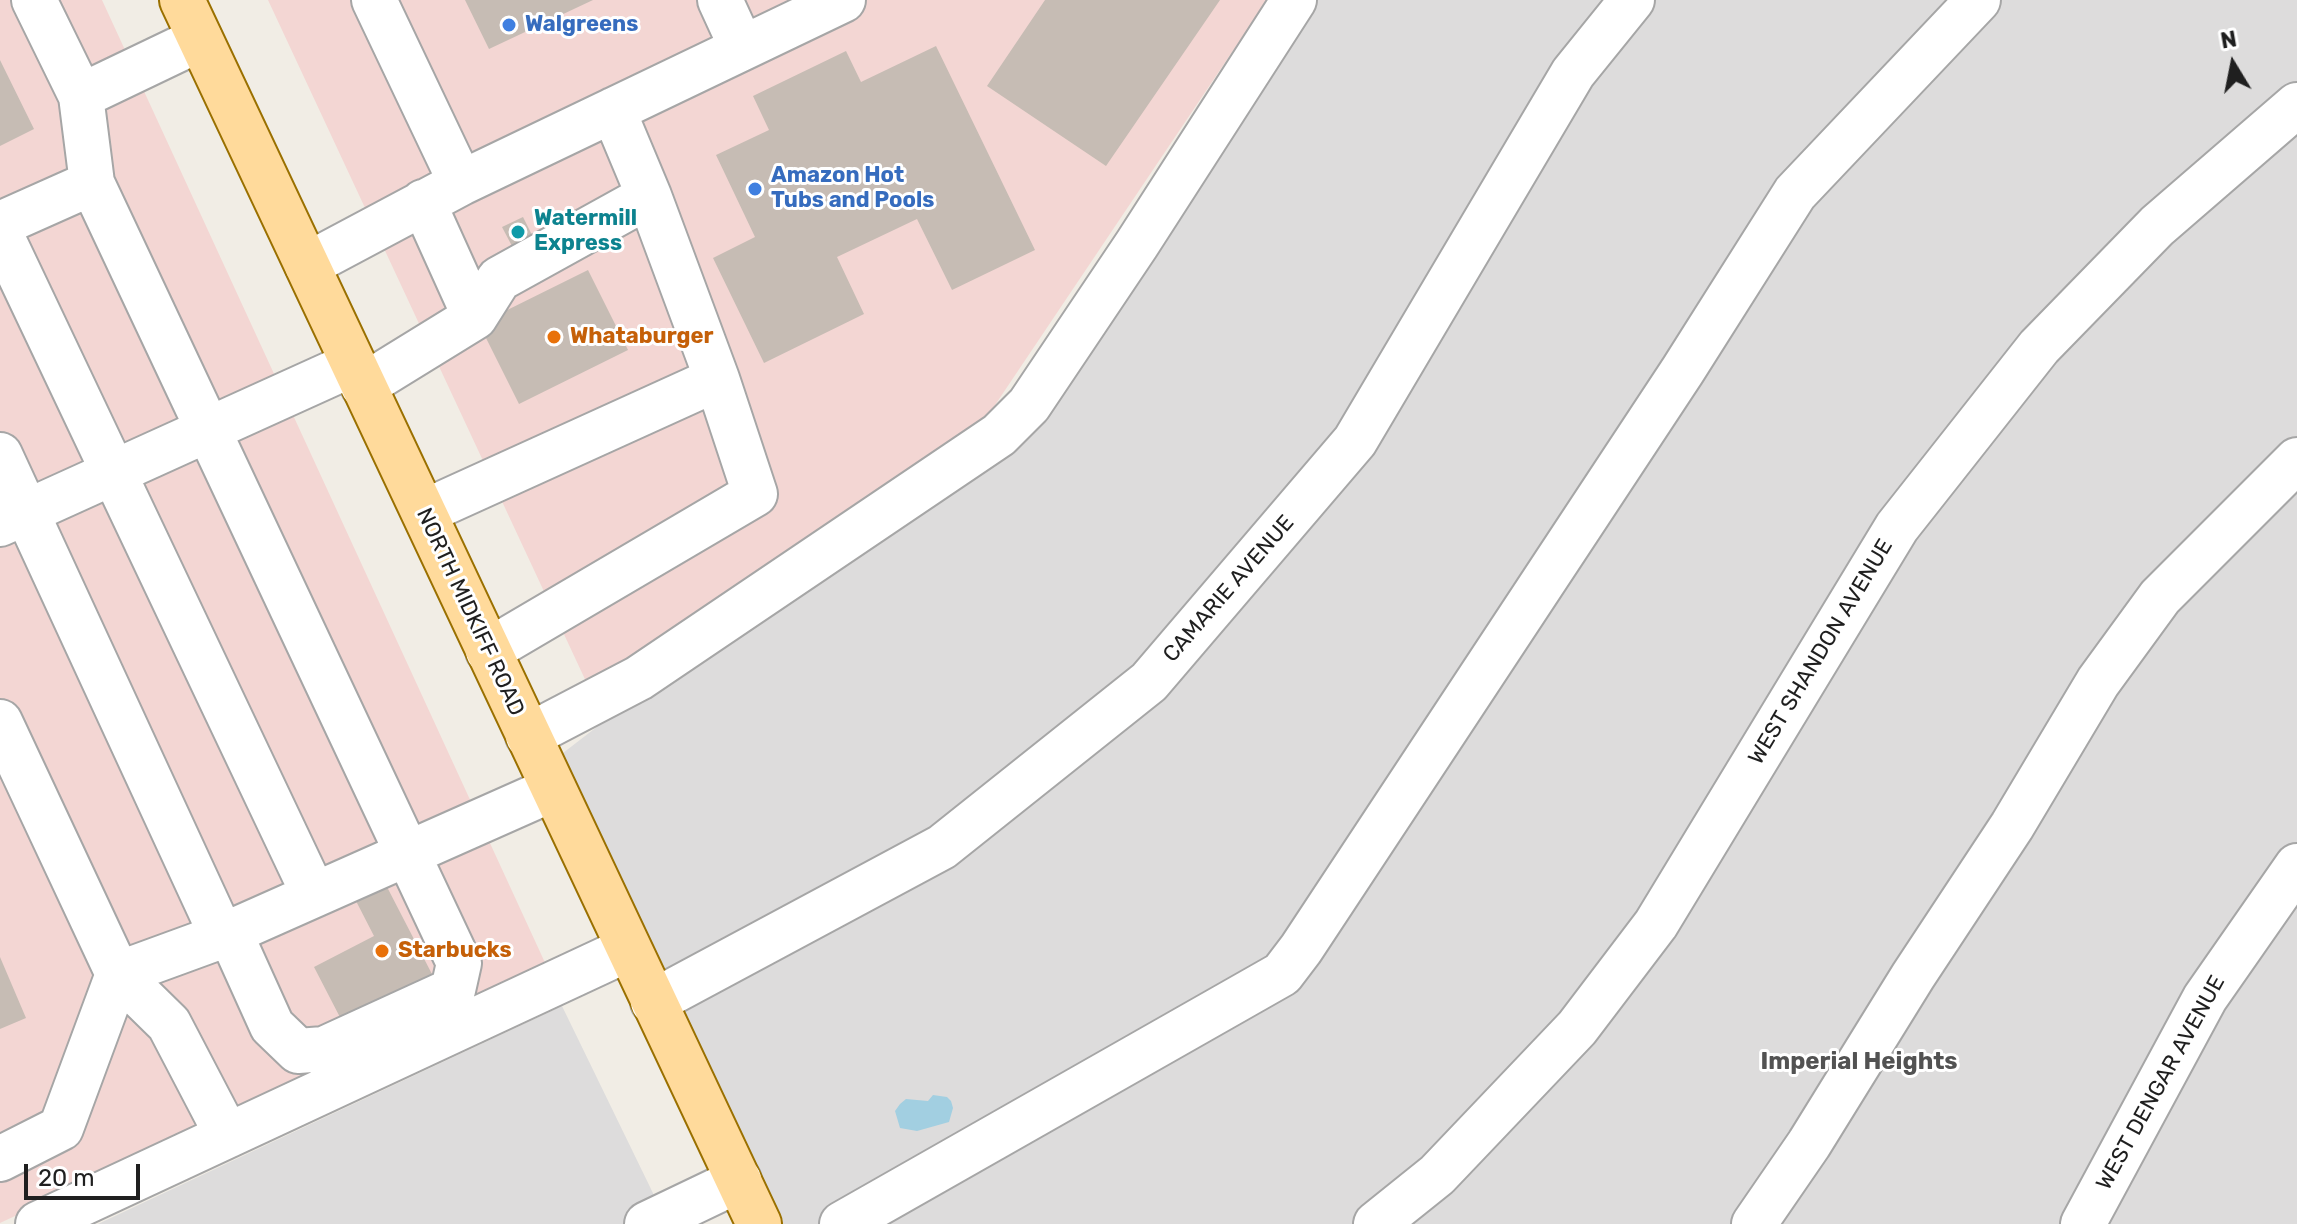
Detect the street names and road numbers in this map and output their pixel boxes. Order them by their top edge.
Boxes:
street label: NORTH MIDKIFF ROAD [410,504,530,720]
street label: CAMARIE AVENUE [1158,510,1300,668]
street label: WEST SHANDON AVENUE [1743,535,1899,769]
street label: WEST DENGAR AVENUE [2091,971,2231,1195]

